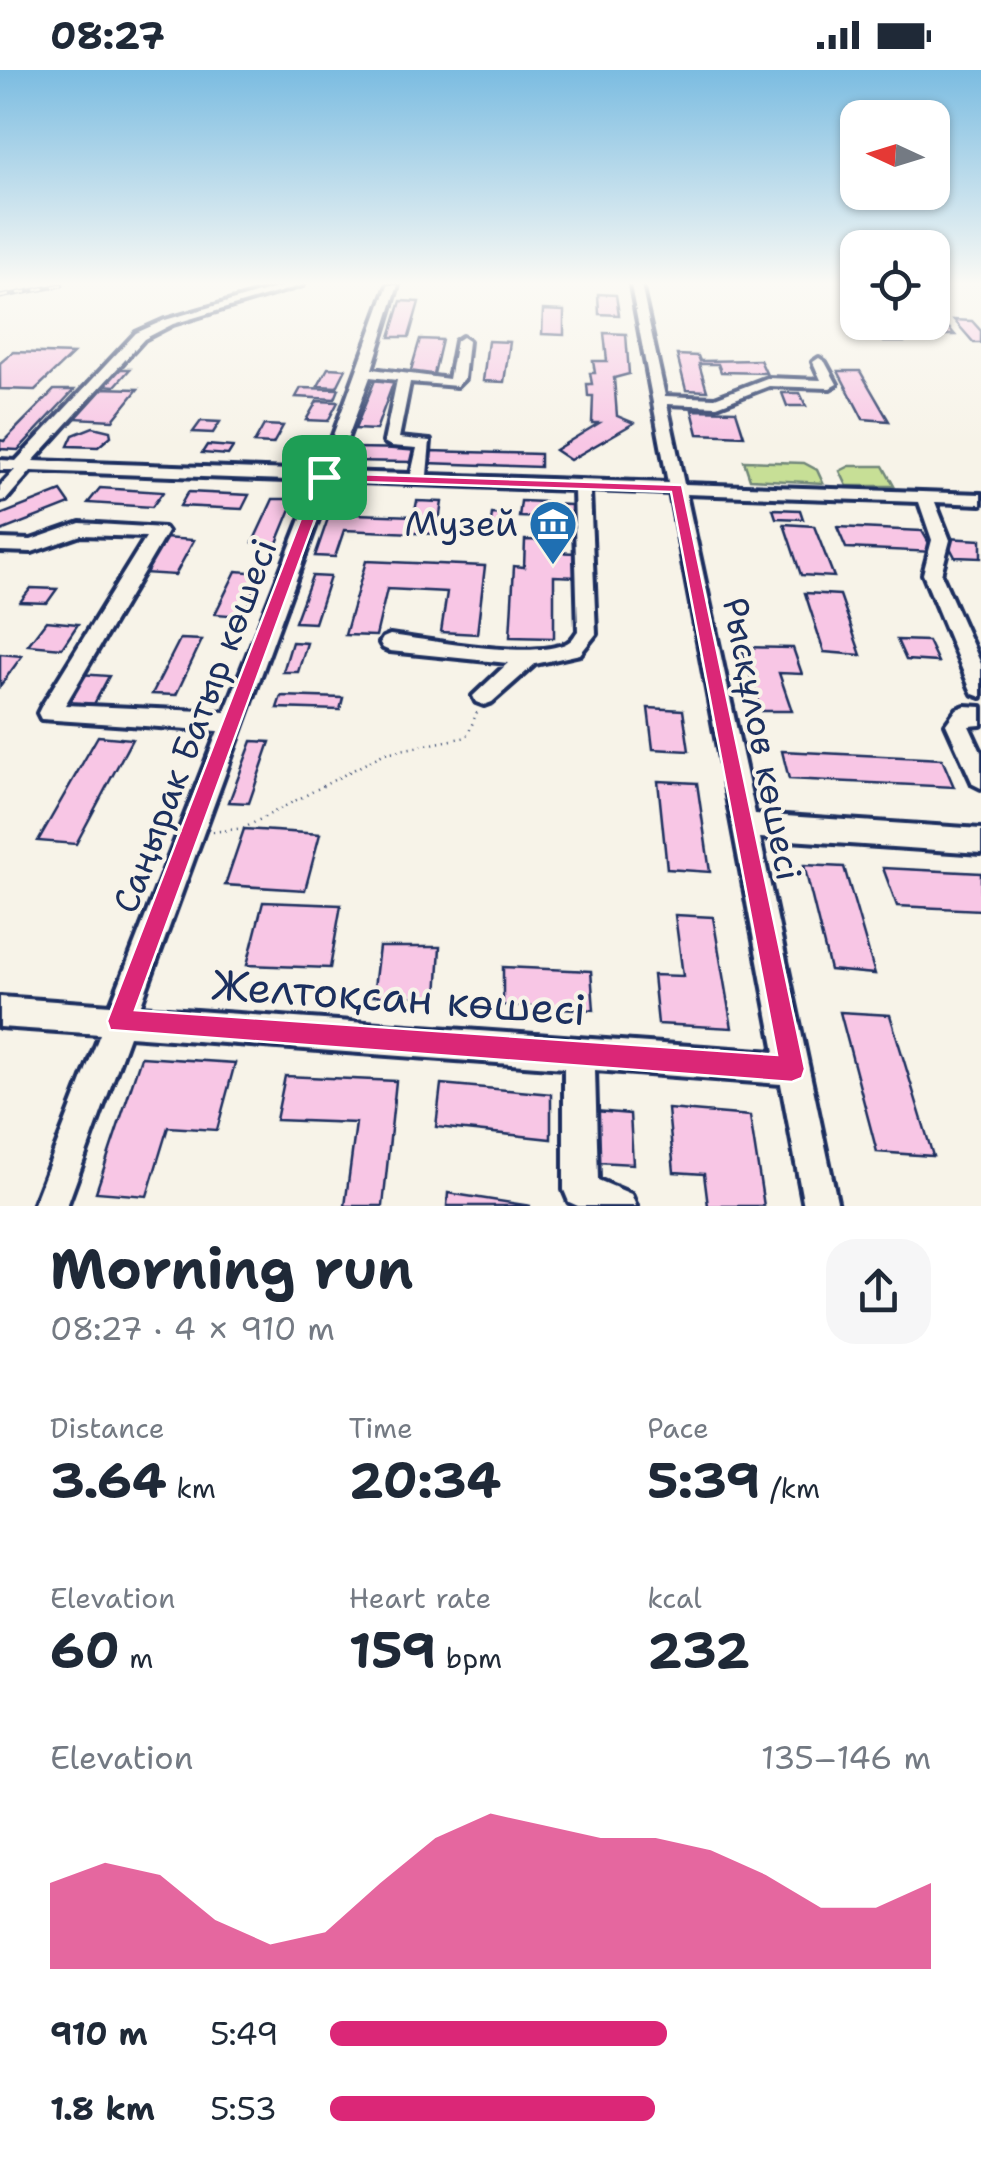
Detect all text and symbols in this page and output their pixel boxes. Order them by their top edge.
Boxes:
text: 08:27 [50,10,165,61]
north arrow [840,100,950,210]
map controls [840,100,950,340]
button: locate [840,230,950,340]
pin [282,435,367,520]
icon: arrive [297,450,352,505]
museum icon: Музей [527,498,579,566]
place label: Музей [404,500,518,547]
street label: Саңырак Батыр көшесі [101,532,288,920]
street label: Рысқұлов көшесі [712,593,813,884]
street label: Желтоқсан көшесі [210,956,588,1038]
text: Morning run [50,1232,414,1306]
button: share [826,1239,931,1344]
text: 08:27 · 4 × 910 m [50,1307,335,1350]
text: Distance [50,1409,165,1447]
text: Time [349,1409,413,1447]
text: Pace [647,1409,709,1447]
text: 3.64 [50,1447,167,1514]
text: 20:34 [349,1447,501,1514]
text: 5:39 [647,1447,761,1514]
text: km [167,1469,216,1507]
text: /km [761,1469,820,1507]
text: Elevation [50,1579,175,1617]
text: Heart rate [349,1579,491,1617]
text: kcal [647,1579,702,1617]
text: 60 [50,1617,120,1684]
text: 159 [349,1617,436,1684]
text: 232 [647,1617,750,1684]
text: m [120,1639,153,1677]
text: bpm [436,1639,502,1677]
text: Elevation [50,1736,193,1779]
text: 135–146 m [761,1736,931,1779]
text: 910 m [50,2012,148,2055]
text: 5:49 [210,2012,279,2055]
text: 1.8 km [50,2087,155,2130]
text: 5:53 [210,2087,277,2130]

